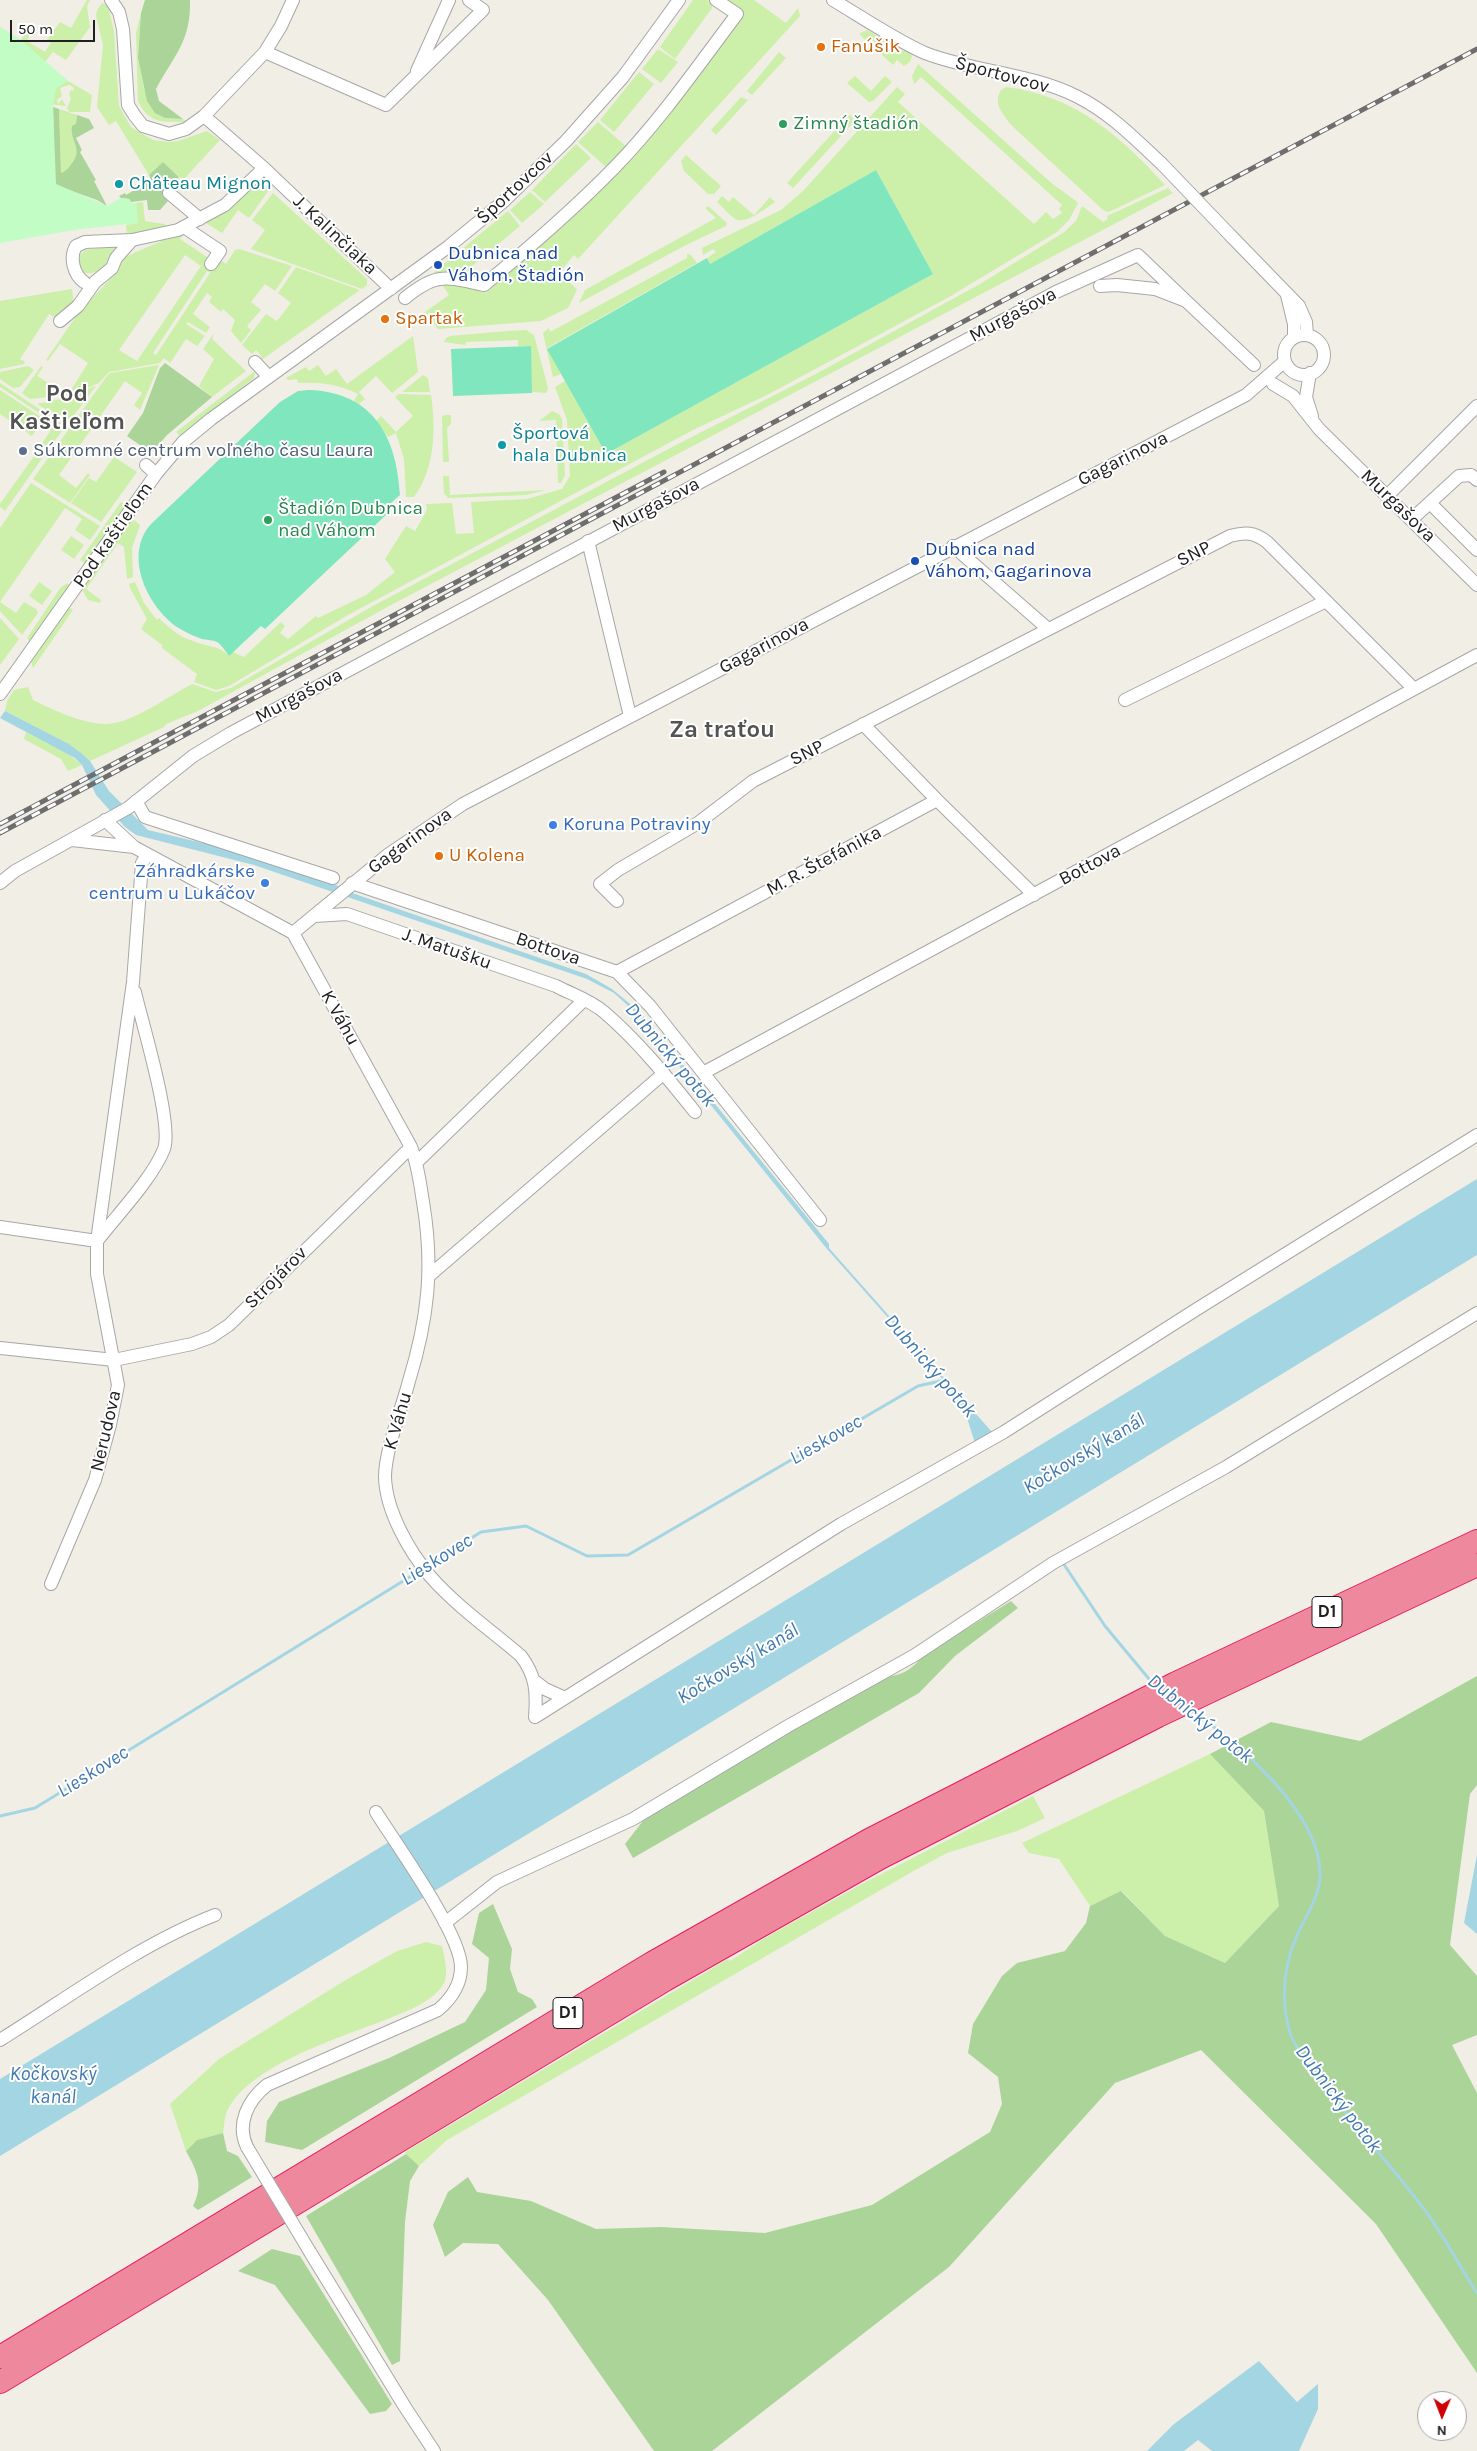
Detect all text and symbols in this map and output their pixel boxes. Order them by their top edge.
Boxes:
scale bar [12,10,98,42]
text: 50 m [18,20,53,38]
place label: Fanúšik [831,36,900,58]
marker: Fanúšik [815,41,827,53]
street label: Športovcov [952,51,1052,99]
place label: Zimný štadión [793,113,919,135]
marker: Zimný štadión [777,118,789,130]
street label: Športovcov [472,147,558,229]
place label: Château Mignon [129,173,272,195]
marker: Château Mignon [113,178,125,190]
street label: J. Kalinčiaka [288,190,382,280]
place label: Dubnica nad Váhom, Štadión [448,243,585,287]
marker: Dubnica nad Váhom, Štadión [432,259,444,271]
street label: Murgašova [965,282,1061,348]
place label: Spartak [395,308,463,330]
marker: Spartak [379,313,391,325]
district label: Pod Kaštieľom [9,380,125,436]
place label: Športová hala Dubnica [512,423,627,467]
street label: Gagarinova [1074,427,1172,491]
marker: Športová hala Dubnica [496,439,508,451]
place label: Súkromné centrum voľného času Laura [33,440,374,462]
marker: Súkromné centrum voľného času Laura [17,445,29,457]
street label: Murgašova [1356,465,1440,547]
street label: Murgašova [608,472,704,538]
street label: Pod kaštieľom [68,478,158,592]
place label: Štadión Dubnica nad Váhom [278,498,423,542]
marker: Štadión Dubnica nad Váhom [262,514,274,526]
street label: SNP [1173,536,1215,572]
place label: Dubnica nad Váhom, Gagarinova [925,539,1092,583]
marker: Dubnica nad Váhom, Gagarinova [909,555,921,567]
street label: Gagarinova [715,613,813,679]
street label: Murgašova [251,663,347,729]
district label: Za traťou [669,716,775,744]
street label: SNP [786,735,828,771]
street label: Gagarinova [364,803,456,879]
place label: Koruna Potraviny [563,814,711,836]
marker: Koruna Potraviny [547,819,559,831]
street label: M. R. Štefánika [762,821,886,901]
street label: Bottova [1055,839,1125,891]
place label: U Kolena [449,845,525,867]
marker: U Kolena [433,850,445,862]
place label: Záhradkárske centrum u Lukáčov [89,861,255,905]
marker: Záhradkárske centrum u Lukáčov [259,877,271,889]
street label: J. Matušku [399,923,495,975]
street label: Bottova [513,927,583,971]
street label: K Váhu [316,986,364,1050]
water label: Dubnický potok [619,998,721,1112]
street label: Strojárov [240,1242,312,1314]
water label: Dubnický potok [879,1309,981,1423]
street label: Nerudova [86,1388,126,1474]
street label: K Váhu [379,1389,417,1453]
water label: Kočkovský kanál [1019,1408,1149,1500]
water label: Lieskovec [785,1410,867,1470]
water label: Lieskovec [397,1529,477,1591]
road number: D1 [1312,1596,1342,1628]
water label: Kočkovský kanál [673,1618,803,1710]
water label: Dubnický potok [1142,1669,1258,1769]
water label: Lieskovec [53,1741,133,1803]
road number: D1 [553,1998,583,2029]
water label: Dubnický potok [1290,2040,1386,2158]
water label: Kočkovský kanál [9,2062,97,2109]
north arrow [1417,2391,1467,2441]
text: N [1437,2422,1447,2439]

